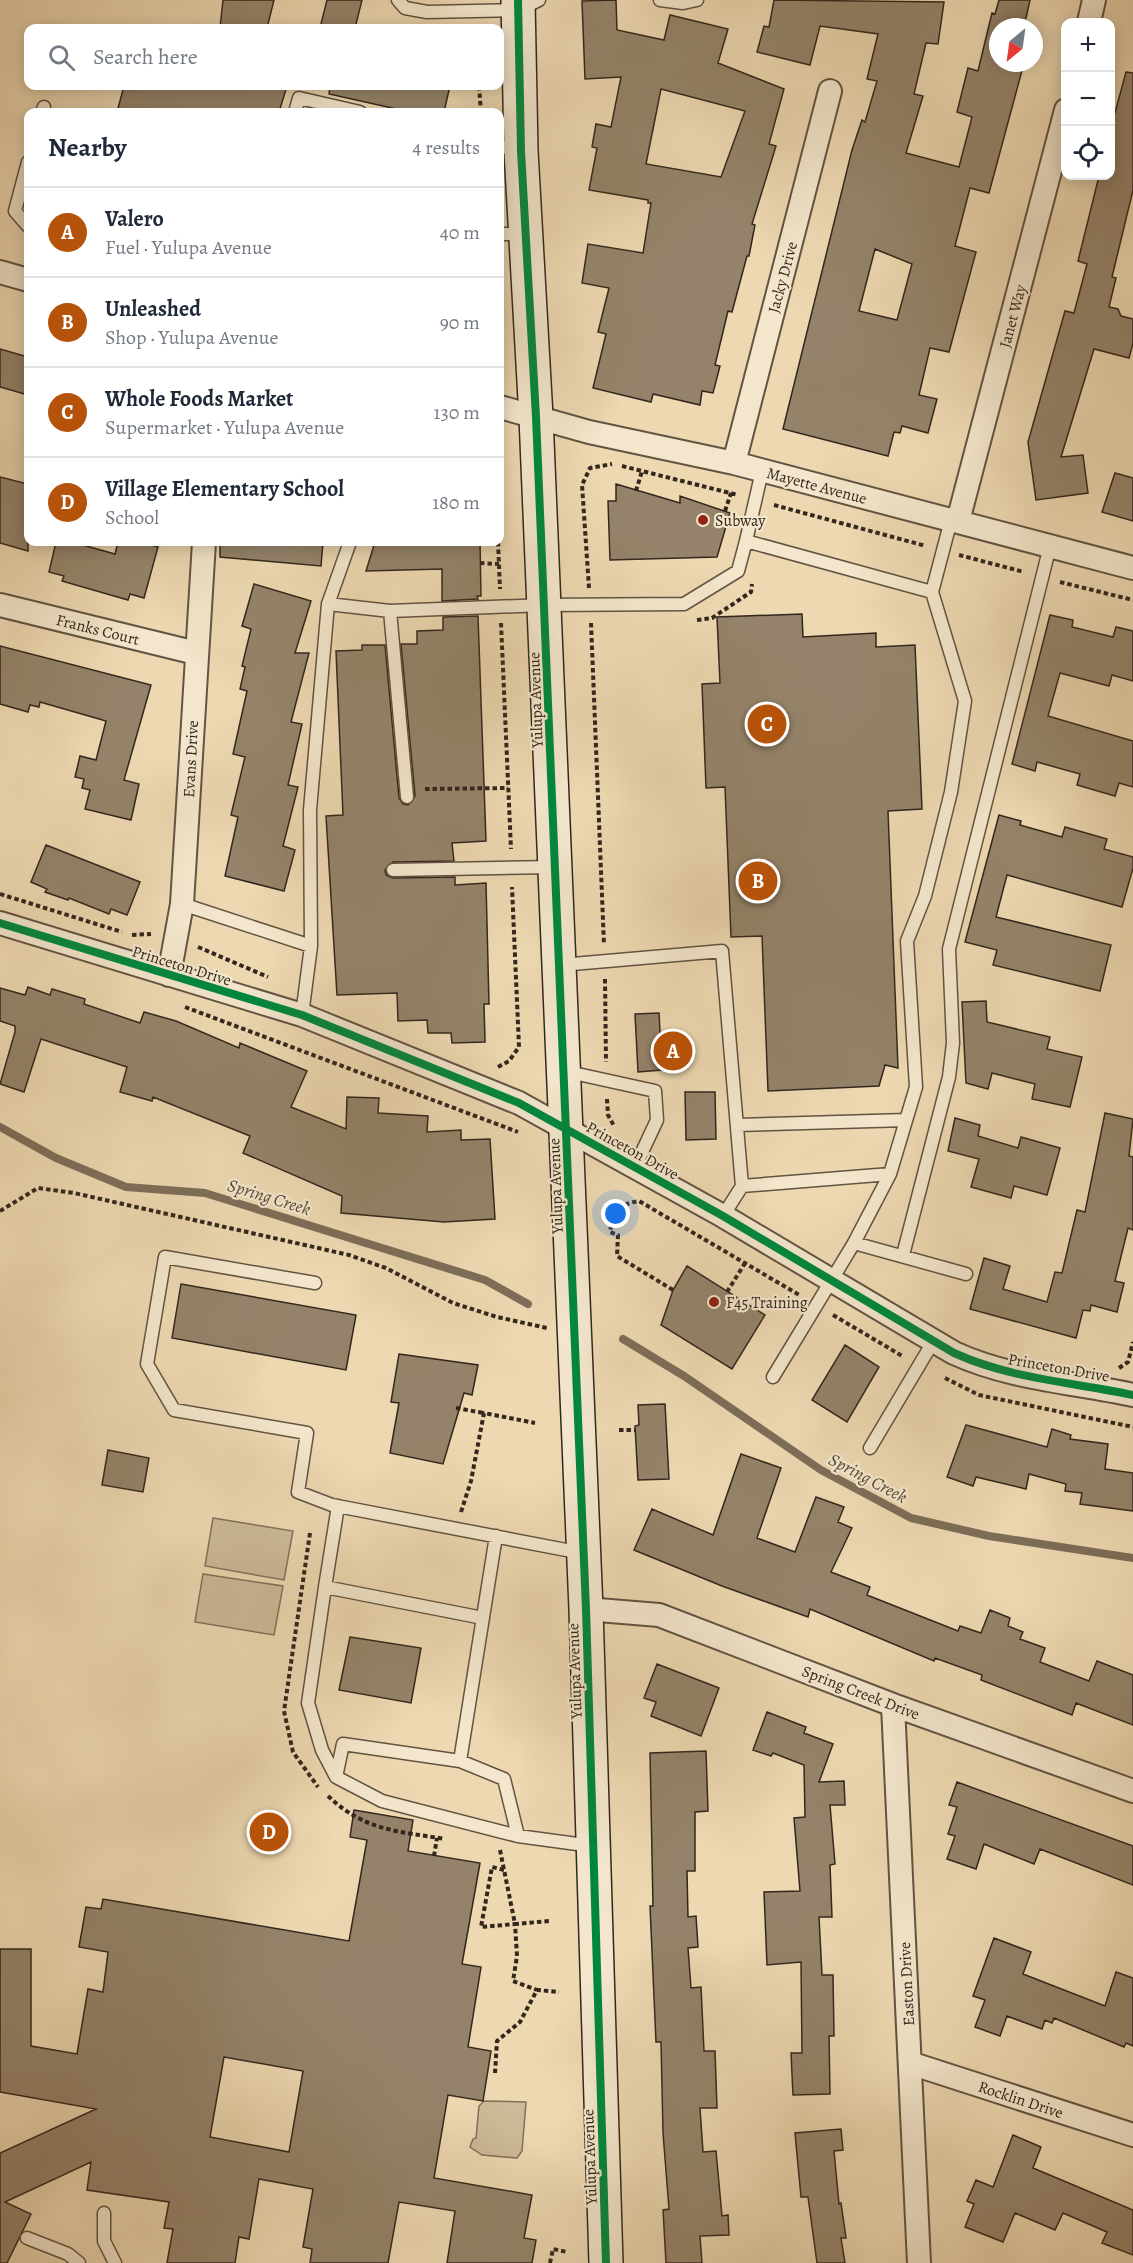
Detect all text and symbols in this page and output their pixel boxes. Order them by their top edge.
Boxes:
north arrow [989,18,1043,72]
map controls [1061,18,1115,180]
button: + [1061,18,1115,72]
search box [24,24,504,90]
icon: search [45,41,78,74]
text: Search here [93,42,198,72]
button: − [1061,72,1115,126]
button: locate [1061,126,1115,180]
text: Nearby [48,130,127,165]
text: 4 results [412,134,480,161]
text: Valero [105,204,164,234]
text: A [61,219,74,246]
text: 40 m [440,219,480,246]
text: Fuel · Yulupa Avenue [105,234,272,261]
street label: Jacky Drive [763,239,803,315]
street label: Janet Way [994,281,1032,350]
text: Unleashed [105,294,201,324]
text: B [61,309,74,336]
text: 90 m [440,309,480,336]
text: Shop · Yulupa Avenue [105,324,279,351]
text: Whole Foods Market [105,384,293,414]
text: C [61,399,74,426]
text: 130 m [434,399,480,426]
text: Supermarket · Yulupa Avenue [105,414,344,441]
street label: Mayette Avenue [764,462,869,510]
text: Village Elementary School [105,474,344,504]
text: D [61,489,74,516]
text: 180 m [432,489,480,516]
text: School [105,504,159,531]
place label: Subway [715,510,766,532]
marker: Subway [696,513,710,527]
street label: Franks Court [54,609,142,651]
street label: Yulupa Avenue [523,652,549,749]
pin: C [748,702,786,746]
street label: Evans Drive [178,720,204,798]
pin: B [738,858,777,904]
street label: Princeton Drive [129,940,234,992]
pin: A [654,1028,692,1074]
street label: Princeton Drive [582,1116,683,1185]
street label: Yulupa Avenue [543,1138,569,1235]
water label: Spring Creek [224,1173,314,1221]
your location [601,1199,630,1228]
place label: F45 Training [726,1292,808,1314]
marker: F45 Training [707,1295,721,1309]
street label: Princeton Drive [1006,1348,1111,1388]
water label: Spring Creek [824,1447,912,1509]
street label: Yulupa Avenue [562,1623,588,1720]
street label: Spring Creek Drive [799,1660,923,1726]
pin: D [250,1810,288,1854]
street label: Easton Drive [894,1941,920,2027]
street label: Rocklin Drive [975,2076,1066,2124]
street label: Yulupa Avenue [577,2109,603,2206]

